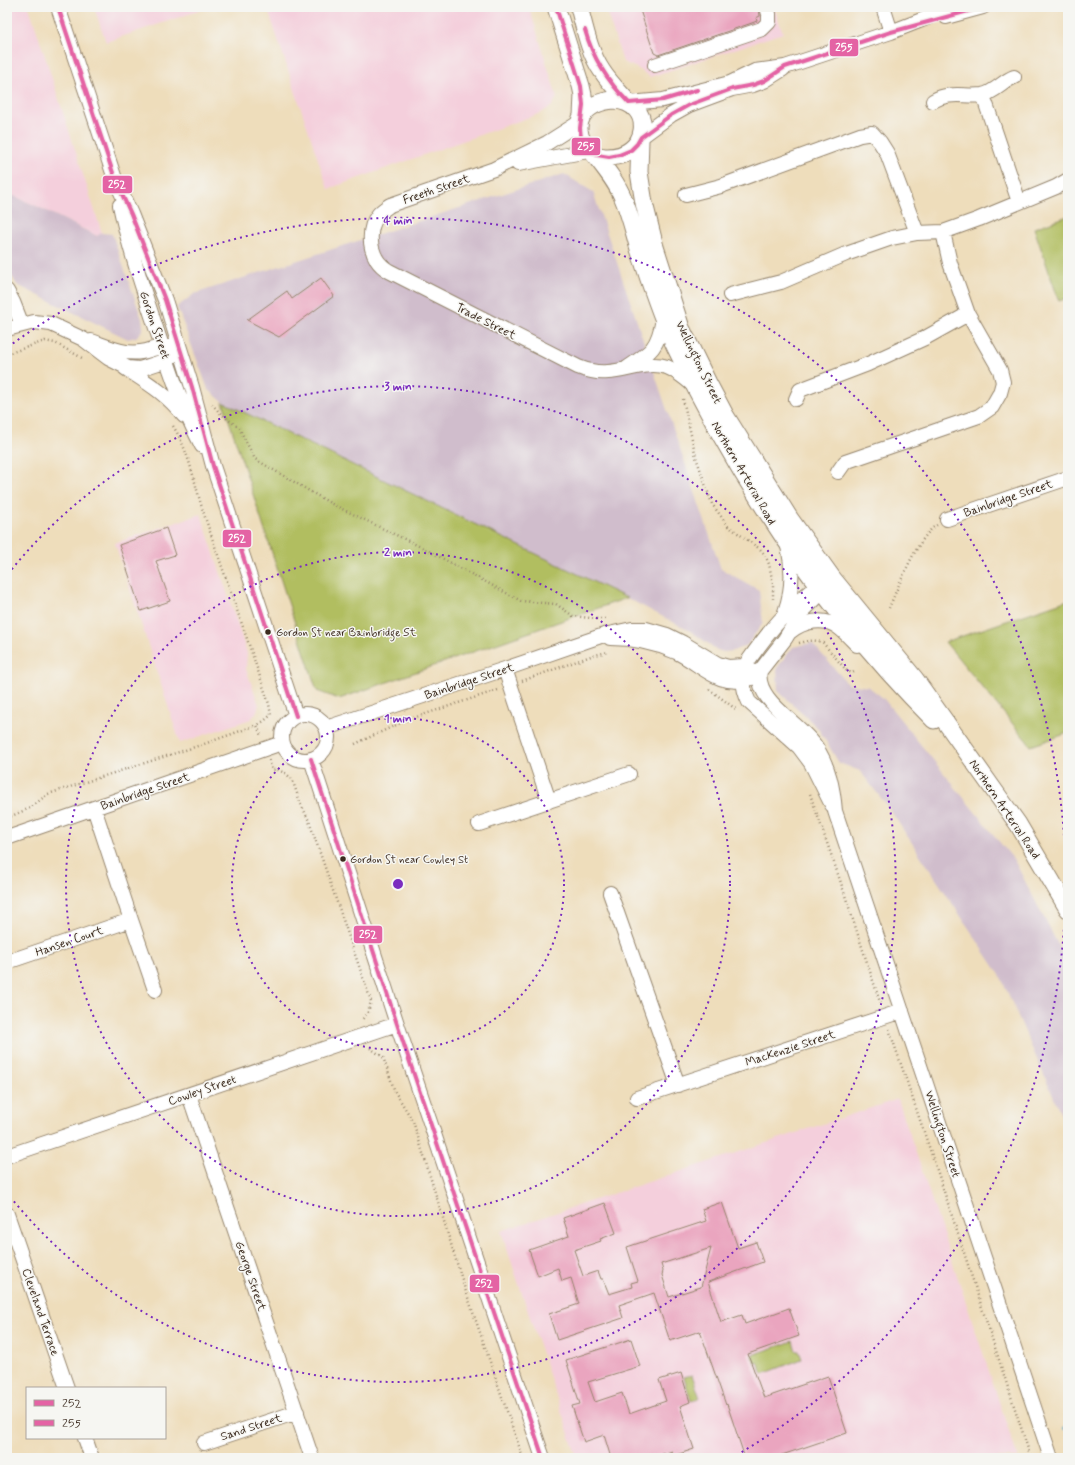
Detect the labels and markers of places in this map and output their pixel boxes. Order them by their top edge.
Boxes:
place label: Gordon St near Bainbridge St [276,626,416,642]
marker: Gordon St near Bainbridge St [263,627,273,637]
place label: Gordon St near Cowley St [350,853,468,867]
marker: Gordon St near Cowley St [338,854,348,864]
centre of rings [391,877,405,891]

